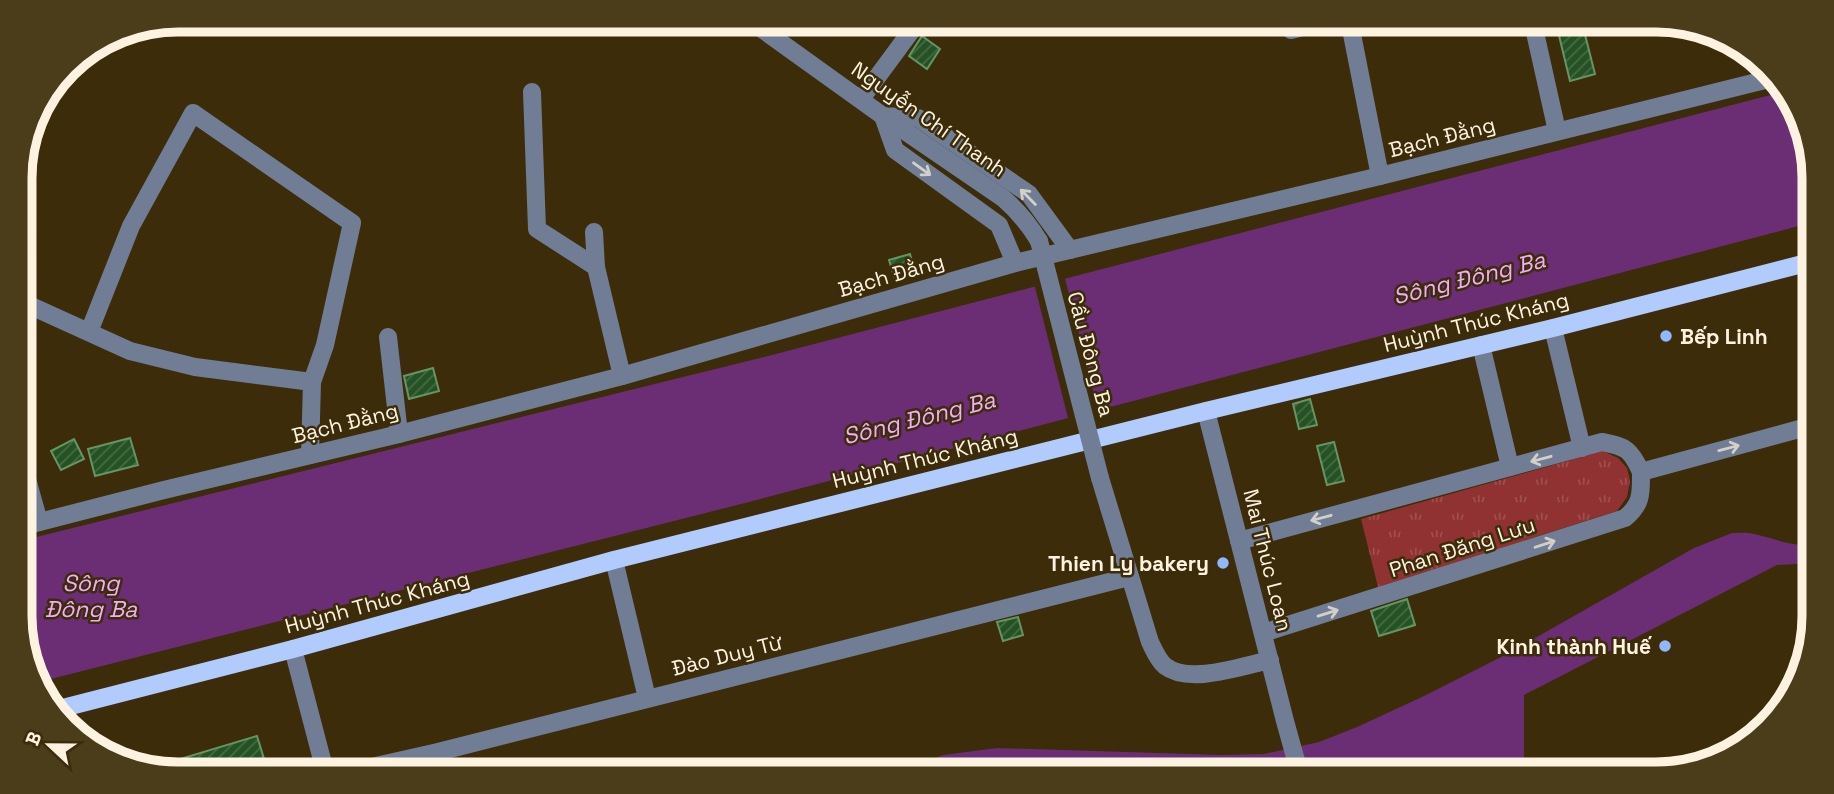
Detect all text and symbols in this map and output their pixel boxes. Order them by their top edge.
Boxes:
street label: Nguyễn Chí Thanh [846,55,1012,183]
street label: Bạch Đằng [1386,111,1498,163]
one-way arrow [912,161,930,176]
one-way arrow [1020,188,1037,205]
water label: Sông Đông Ba [1390,244,1549,311]
street label: Bạch Đằng [835,247,947,303]
street label: Huỳnh Thúc Kháng [1381,286,1571,358]
street label: Cầu Đông Ba [1061,289,1121,419]
place label: Bếp Linh [1680,323,1768,350]
marker: Bếp Linh [1658,328,1674,344]
water label: Sông Đông Ba [840,384,999,451]
street label: Bạch Đằng [289,397,401,449]
street label: Huỳnh Thúc Kháng [830,422,1020,494]
one-way arrow [1718,441,1740,454]
one-way arrow [1530,453,1552,466]
street label: Mai Thúc Loan [1237,486,1299,634]
street label: Phan Đăng Lưu [1386,511,1538,583]
one-way arrow [1310,513,1332,526]
one-way arrow [1534,537,1556,550]
place label: Thien Ly bakery [1048,550,1209,577]
marker: Thien Ly bakery [1215,555,1231,571]
street label: Huỳnh Thúc Kháng [282,564,472,640]
water label: Sông Đông Ba [45,568,138,624]
one-way arrow [1317,605,1339,618]
street label: Đào Duy Từ [669,628,785,682]
place label: Kinh thành Huế [1496,633,1652,660]
marker: Kinh thành Huế [1657,638,1673,654]
north arrow [14,710,84,780]
text: B [20,728,48,749]

